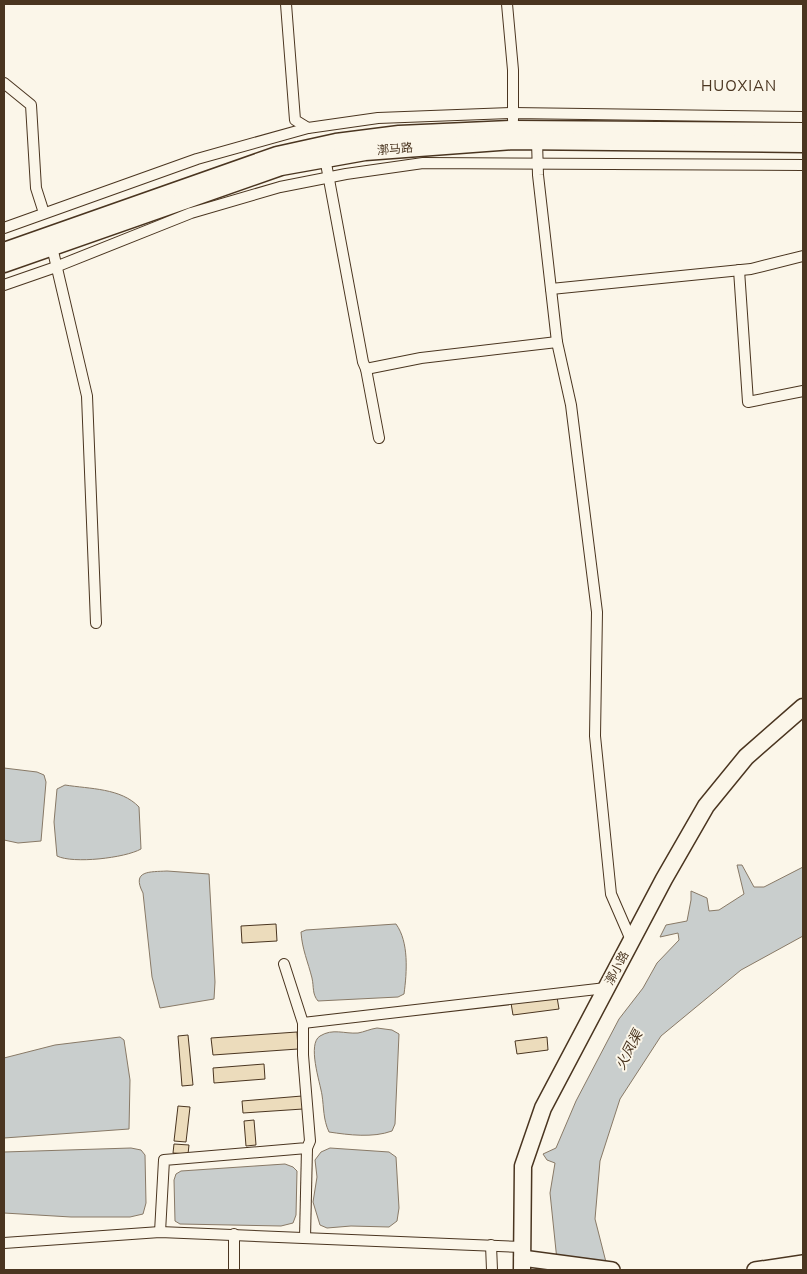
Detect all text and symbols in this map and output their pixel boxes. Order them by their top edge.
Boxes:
district label: HUOXIAN [701,76,777,96]
street label: 漷马路 [376,139,414,159]
street label: 漷小路 [601,948,633,988]
water label: 火凤渠 [611,1025,648,1073]

